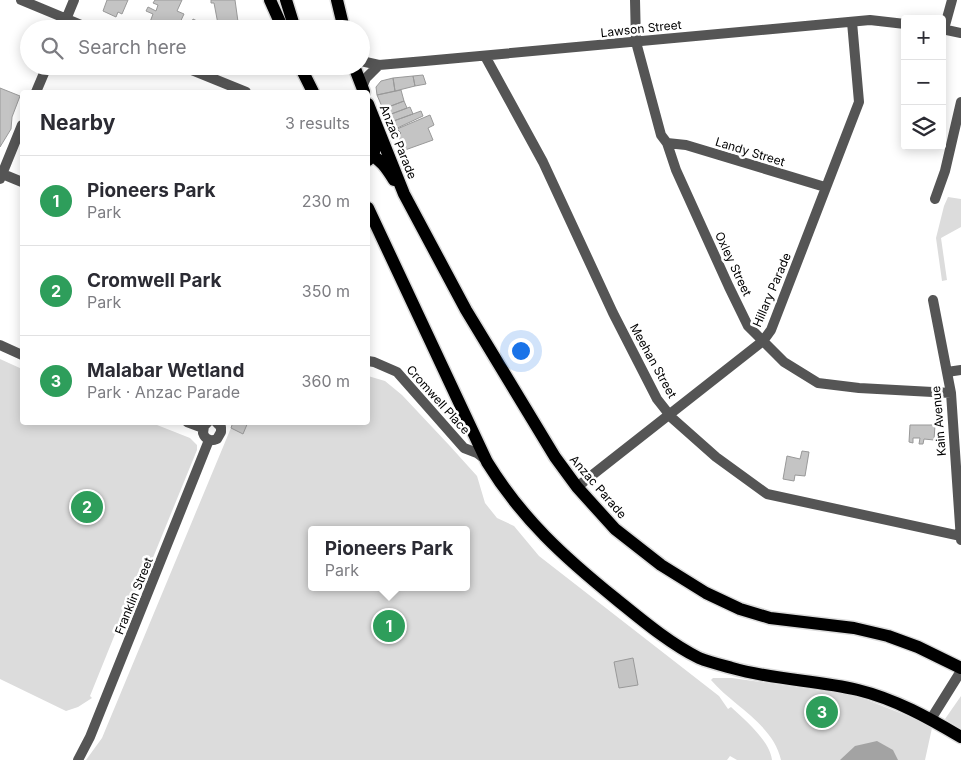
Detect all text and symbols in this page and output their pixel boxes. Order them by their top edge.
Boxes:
map controls [901,15,946,150]
button: + [901,15,946,60]
street label: Lawson Street [600,17,682,40]
search box [20,20,370,75]
icon: search [38,34,66,62]
text: Search here [78,36,187,59]
button: − [901,60,946,105]
street label: Anzac Parade [377,102,420,181]
button: layers [901,105,946,150]
text: Nearby [40,110,115,135]
text: 3 results [285,113,350,133]
street label: Landy Street [714,134,787,169]
text: Pioneers Park [87,179,216,202]
text: 1 [53,191,59,211]
text: 230 m [302,191,350,211]
text: Park [87,202,121,222]
street label: Oxley Street [712,229,755,298]
street label: Hillary Parade [749,250,794,329]
text: Cromwell Park [87,269,221,292]
text: 2 [51,281,61,301]
text: 350 m [302,281,350,301]
text: Park [87,292,121,312]
street label: Meehan Street [627,321,680,401]
your location [508,338,534,364]
text: Malabar Wetland [87,359,244,382]
street label: Cromwell Place [403,362,473,437]
text: 3 [51,371,61,391]
text: 360 m [302,371,350,391]
text: Park · Anzac Parade [87,382,240,402]
street label: Kain Avenue [928,385,949,457]
street label: Anzac Parade [567,452,630,521]
pin: 2 [71,488,103,526]
popup [308,526,470,591]
text: Pioneers Park [325,537,453,560]
street label: Franklin Street [111,555,156,637]
text: Park [325,560,359,580]
pin: 1 [373,607,405,645]
pin: 3 [806,693,838,731]

